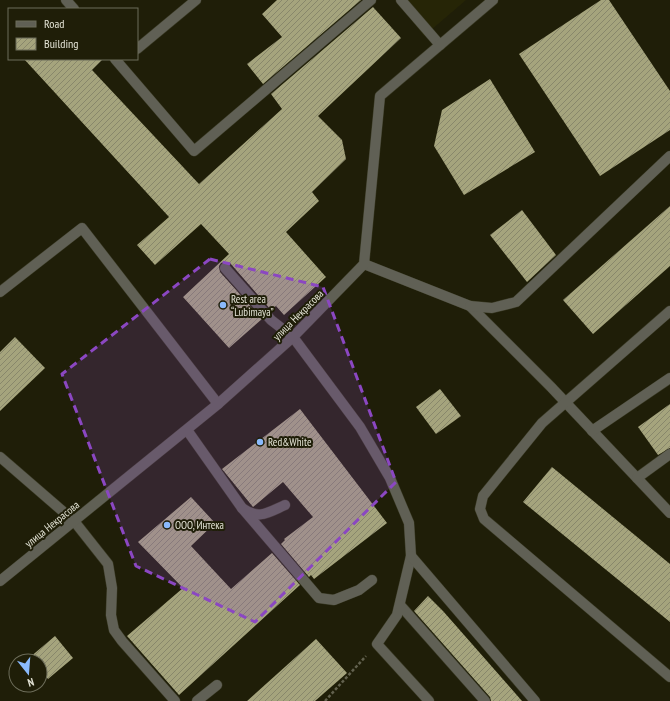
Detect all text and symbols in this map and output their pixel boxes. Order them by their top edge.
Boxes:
legend [8,8,138,60]
text: Road [44,16,64,31]
text: Building [44,36,79,51]
street label: улица Некрасова [270,287,326,343]
place label: Rest area “Lubimaya” [231,292,274,319]
marker: Rest area “Lubimaya” [218,300,228,310]
place label: Red&White [268,435,312,449]
marker: Red&White [255,437,265,447]
street label: улица Некрасова [22,498,82,550]
place label: ООО, Интека [175,518,224,532]
marker: ООО, Интека [162,520,172,530]
north arrow [8,653,48,693]
text: N [26,675,36,690]

